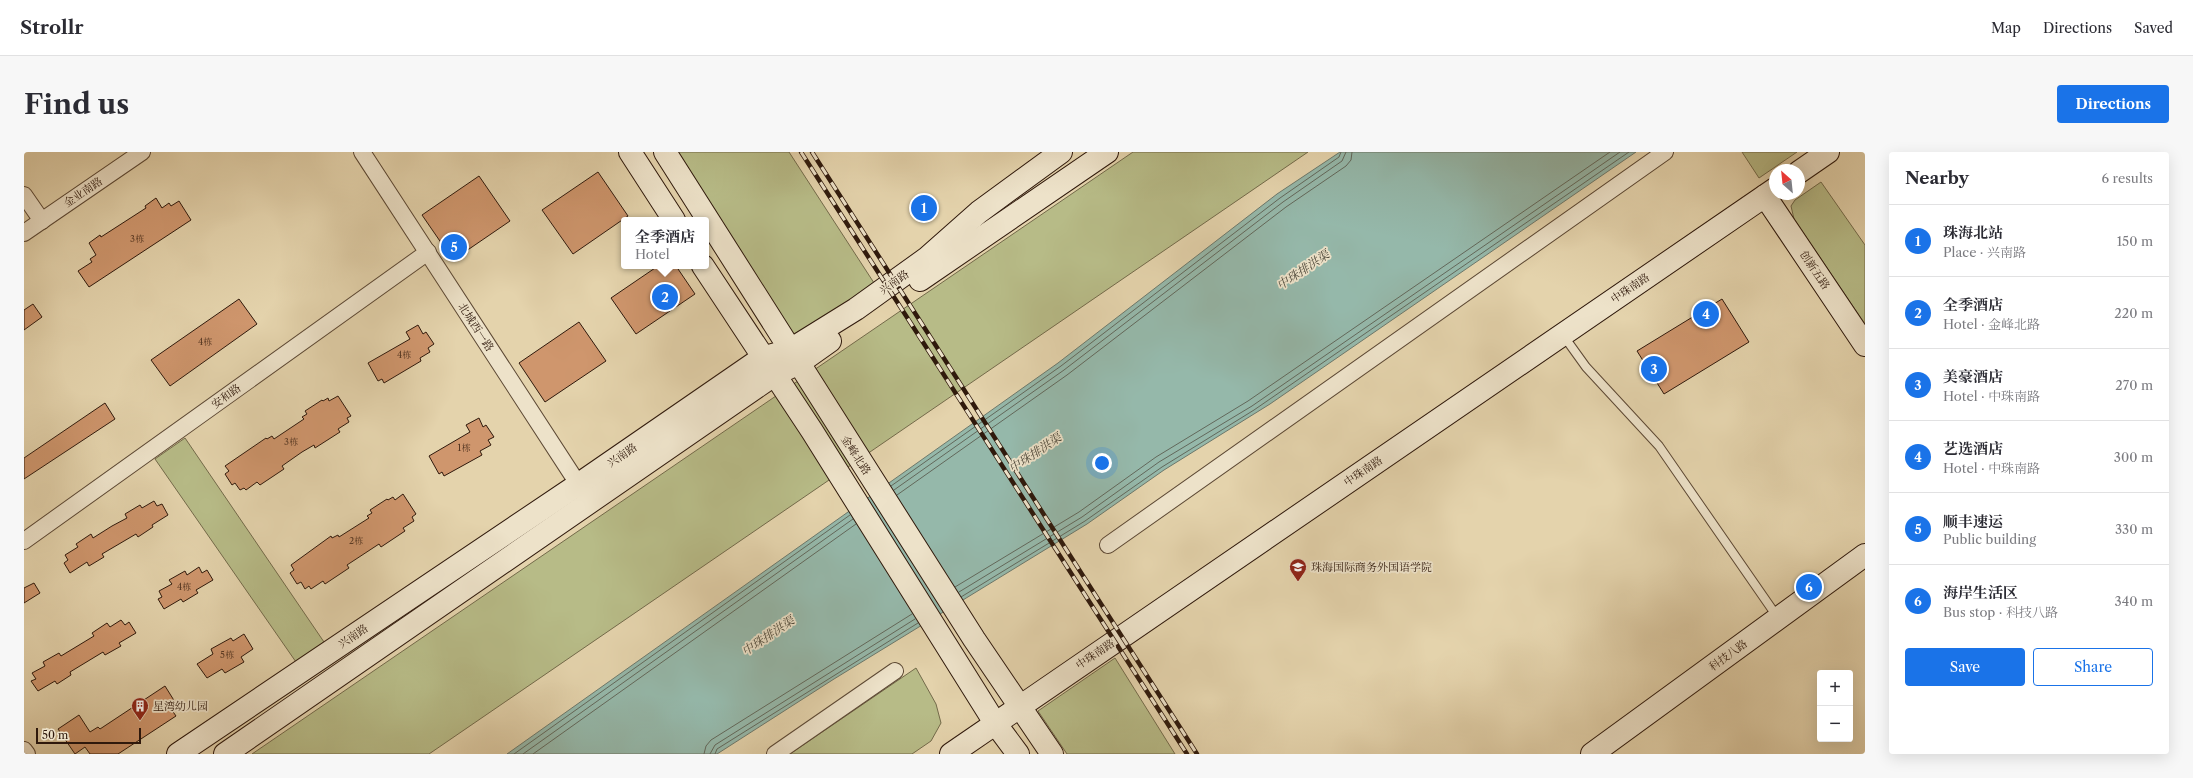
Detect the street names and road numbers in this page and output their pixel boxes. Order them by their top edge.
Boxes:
street label: 金业南路 [61,174,105,210]
street label: 创新五路 [1797,248,1833,292]
street label: 兴南路 [876,267,912,297]
street label: 中珠南路 [1608,270,1652,306]
street label: 北城西一路 [455,300,497,354]
street label: 安和路 [209,381,243,411]
street label: 金峰北路 [838,433,874,477]
street label: 兴南路 [604,440,640,470]
street label: 中珠南路 [1341,453,1385,489]
street label: 兴南路 [335,621,371,651]
street label: 中珠南路 [1073,636,1117,672]
street label: 科技八路 [1706,636,1750,674]

